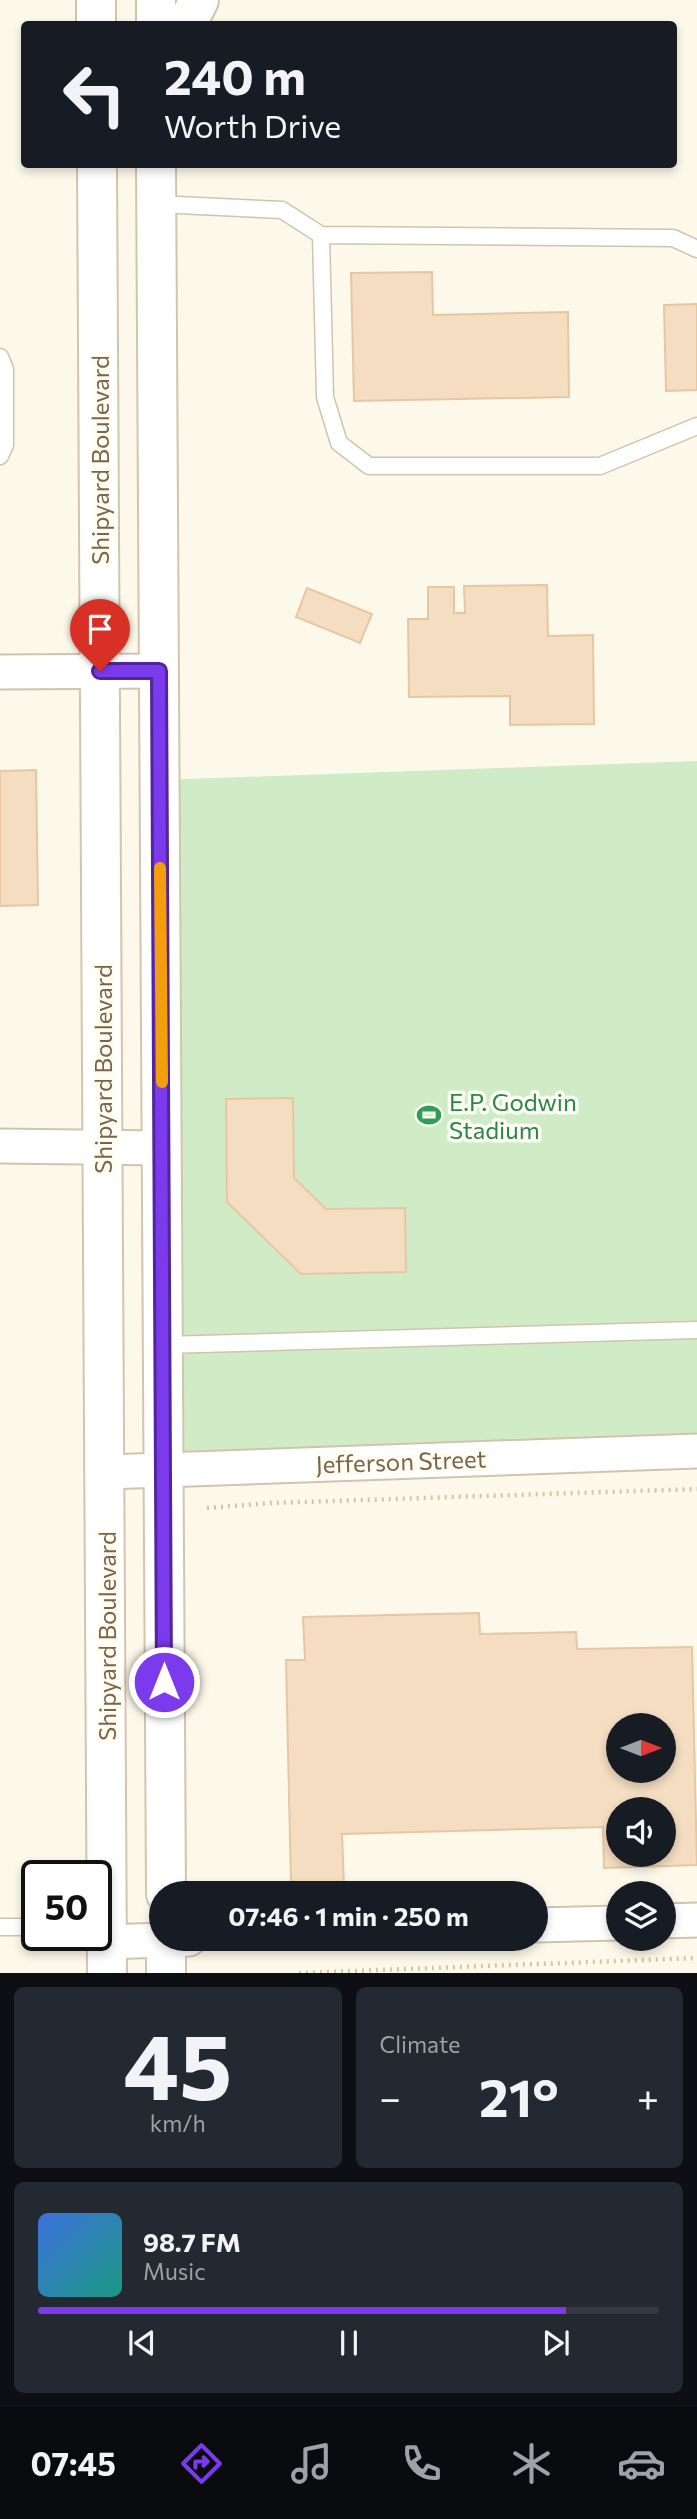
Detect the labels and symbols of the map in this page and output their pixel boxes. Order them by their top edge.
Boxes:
street label: Shipyard Boulevard [85,355,114,565]
pin [70,599,130,671]
street label: Shipyard Boulevard [88,964,117,1174]
place label: E.P. Godwin Stadium [449,1087,577,1144]
sports icon: E.P. Godwin Stadium [415,1101,443,1129]
street label: Jefferson Street [315,1444,487,1478]
street label: Shipyard Boulevard [92,1531,121,1741]
position arrow [127,1645,201,1719]
north arrow [606,1713,676,1783]
speed limit sign: 50 [21,1860,112,1951]

